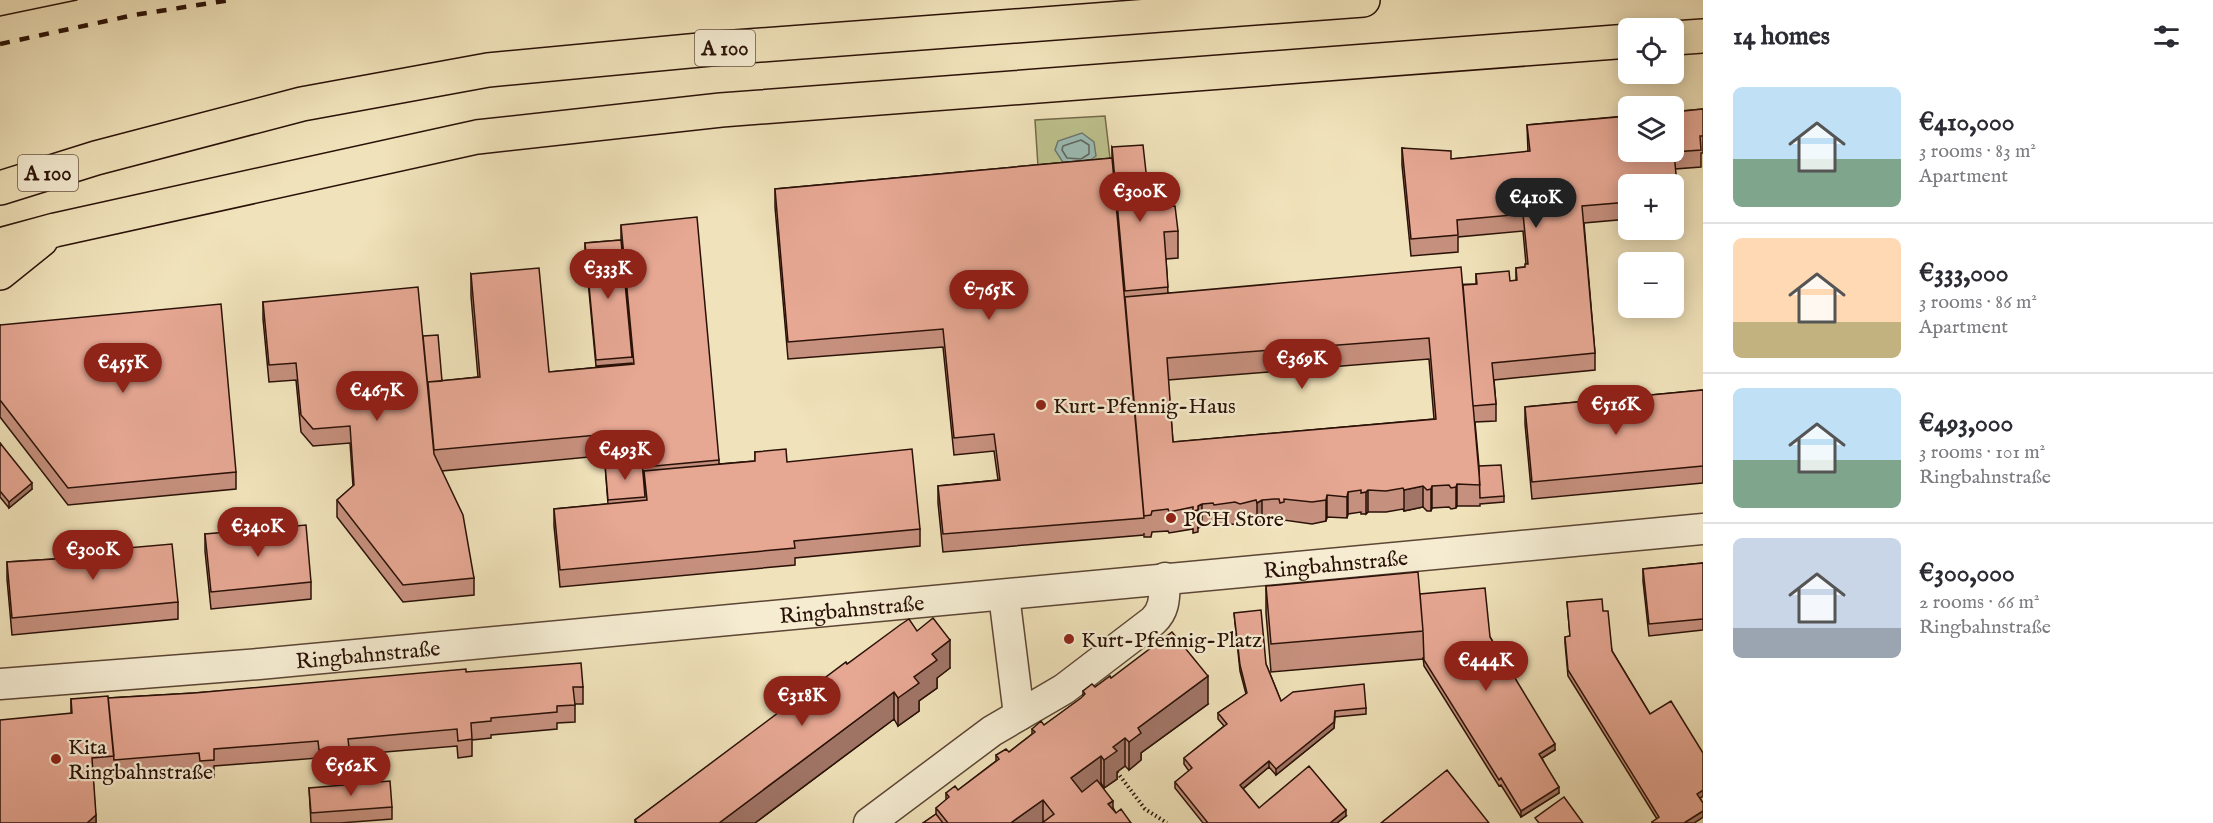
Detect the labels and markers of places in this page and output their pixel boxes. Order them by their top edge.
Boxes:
pin: €300K [1098,172,1182,223]
pin: €410K [1494,178,1578,229]
pin: €333K [566,249,650,300]
pin: €765K [947,270,1031,321]
pin: €369K [1260,339,1344,390]
pin: €455K [81,343,165,394]
pin: €467K [335,371,419,422]
pin: €516K [1574,385,1658,436]
place label: Kurt-Pfennig-Haus [1053,393,1236,421]
marker: Kurt-Pfennig-Haus [1034,398,1048,412]
pin: €493K [583,430,667,481]
place label: PCH Store [1183,506,1284,534]
pin: €340K [216,507,300,558]
marker: PCH Store [1164,511,1178,525]
pin: €300K [51,530,135,581]
place label: Kurt-Pfennig-Platz [1081,627,1262,655]
marker: Kurt-Pfennig-Platz [1062,632,1076,646]
pin: €444K [1444,641,1528,692]
pin: €318K [760,676,844,727]
place label: Kita Ringbahnstraße [68,734,213,787]
pin: €562K [309,746,393,797]
marker: Kita Ringbahnstraße [49,752,63,766]

